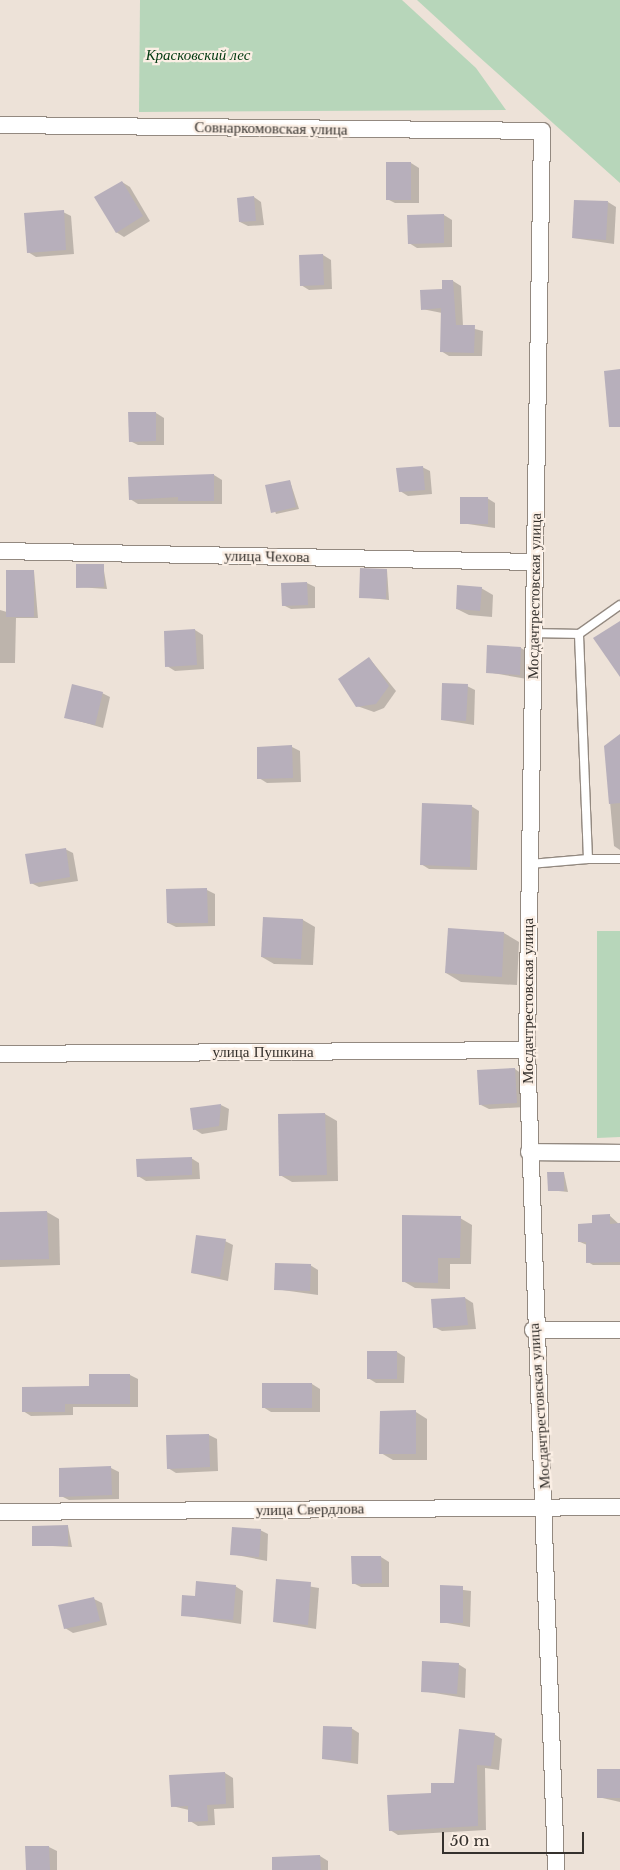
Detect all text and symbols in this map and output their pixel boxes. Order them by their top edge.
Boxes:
park label: Красковский лес [146,46,250,64]
street label: Совнаркомовская улица [194,118,348,138]
street label: Мосдачтрестовская улица [524,513,544,679]
street label: улица Чехова [224,546,310,566]
street label: Мосдачтрестовская улица [519,918,537,1084]
street label: улица Пушкина [212,1043,314,1061]
street label: Мосдачтрестовская улица [524,1323,554,1489]
street label: улица Свердлова [256,1499,364,1519]
scale bar [445,1822,588,1854]
text: 50 m [450,1831,490,1850]

